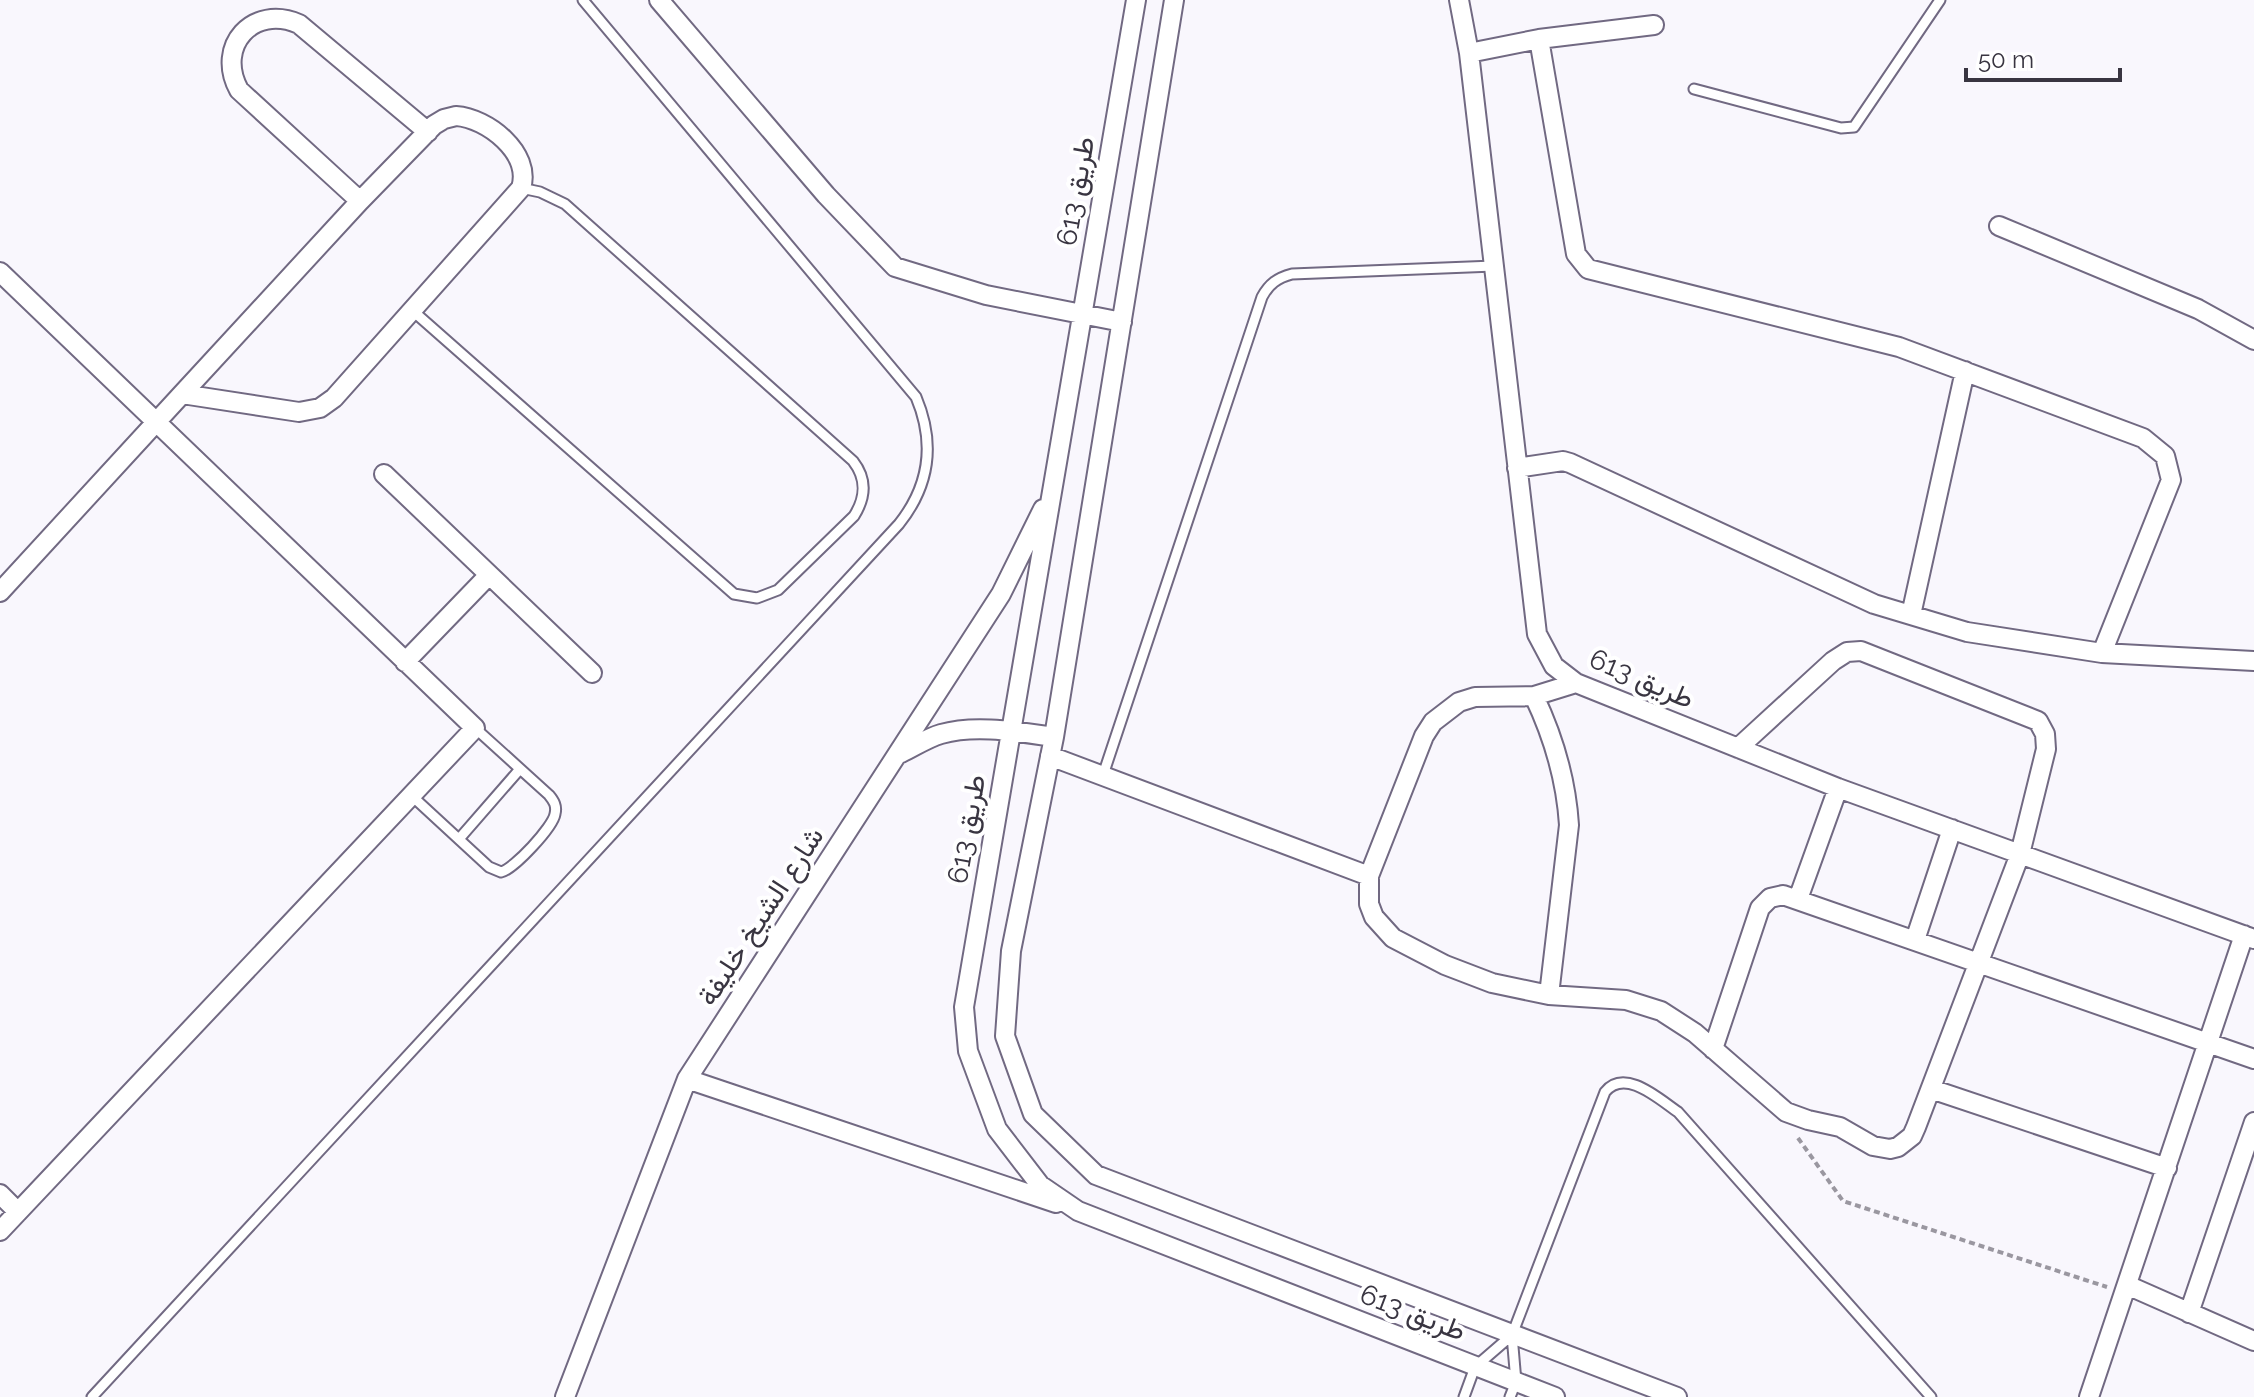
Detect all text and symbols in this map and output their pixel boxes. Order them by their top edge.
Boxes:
scale bar [1966,32,2120,82]
text: 50 m [1978,45,2034,74]
street label: طريق 613 [1050,134,1102,248]
street label: طريق 613 [1584,642,1699,716]
street label: طريق 613 [941,772,993,886]
street label: شارع الشيخ خليفة [690,821,833,1013]
street label: طريق 613 [1355,1277,1470,1349]

